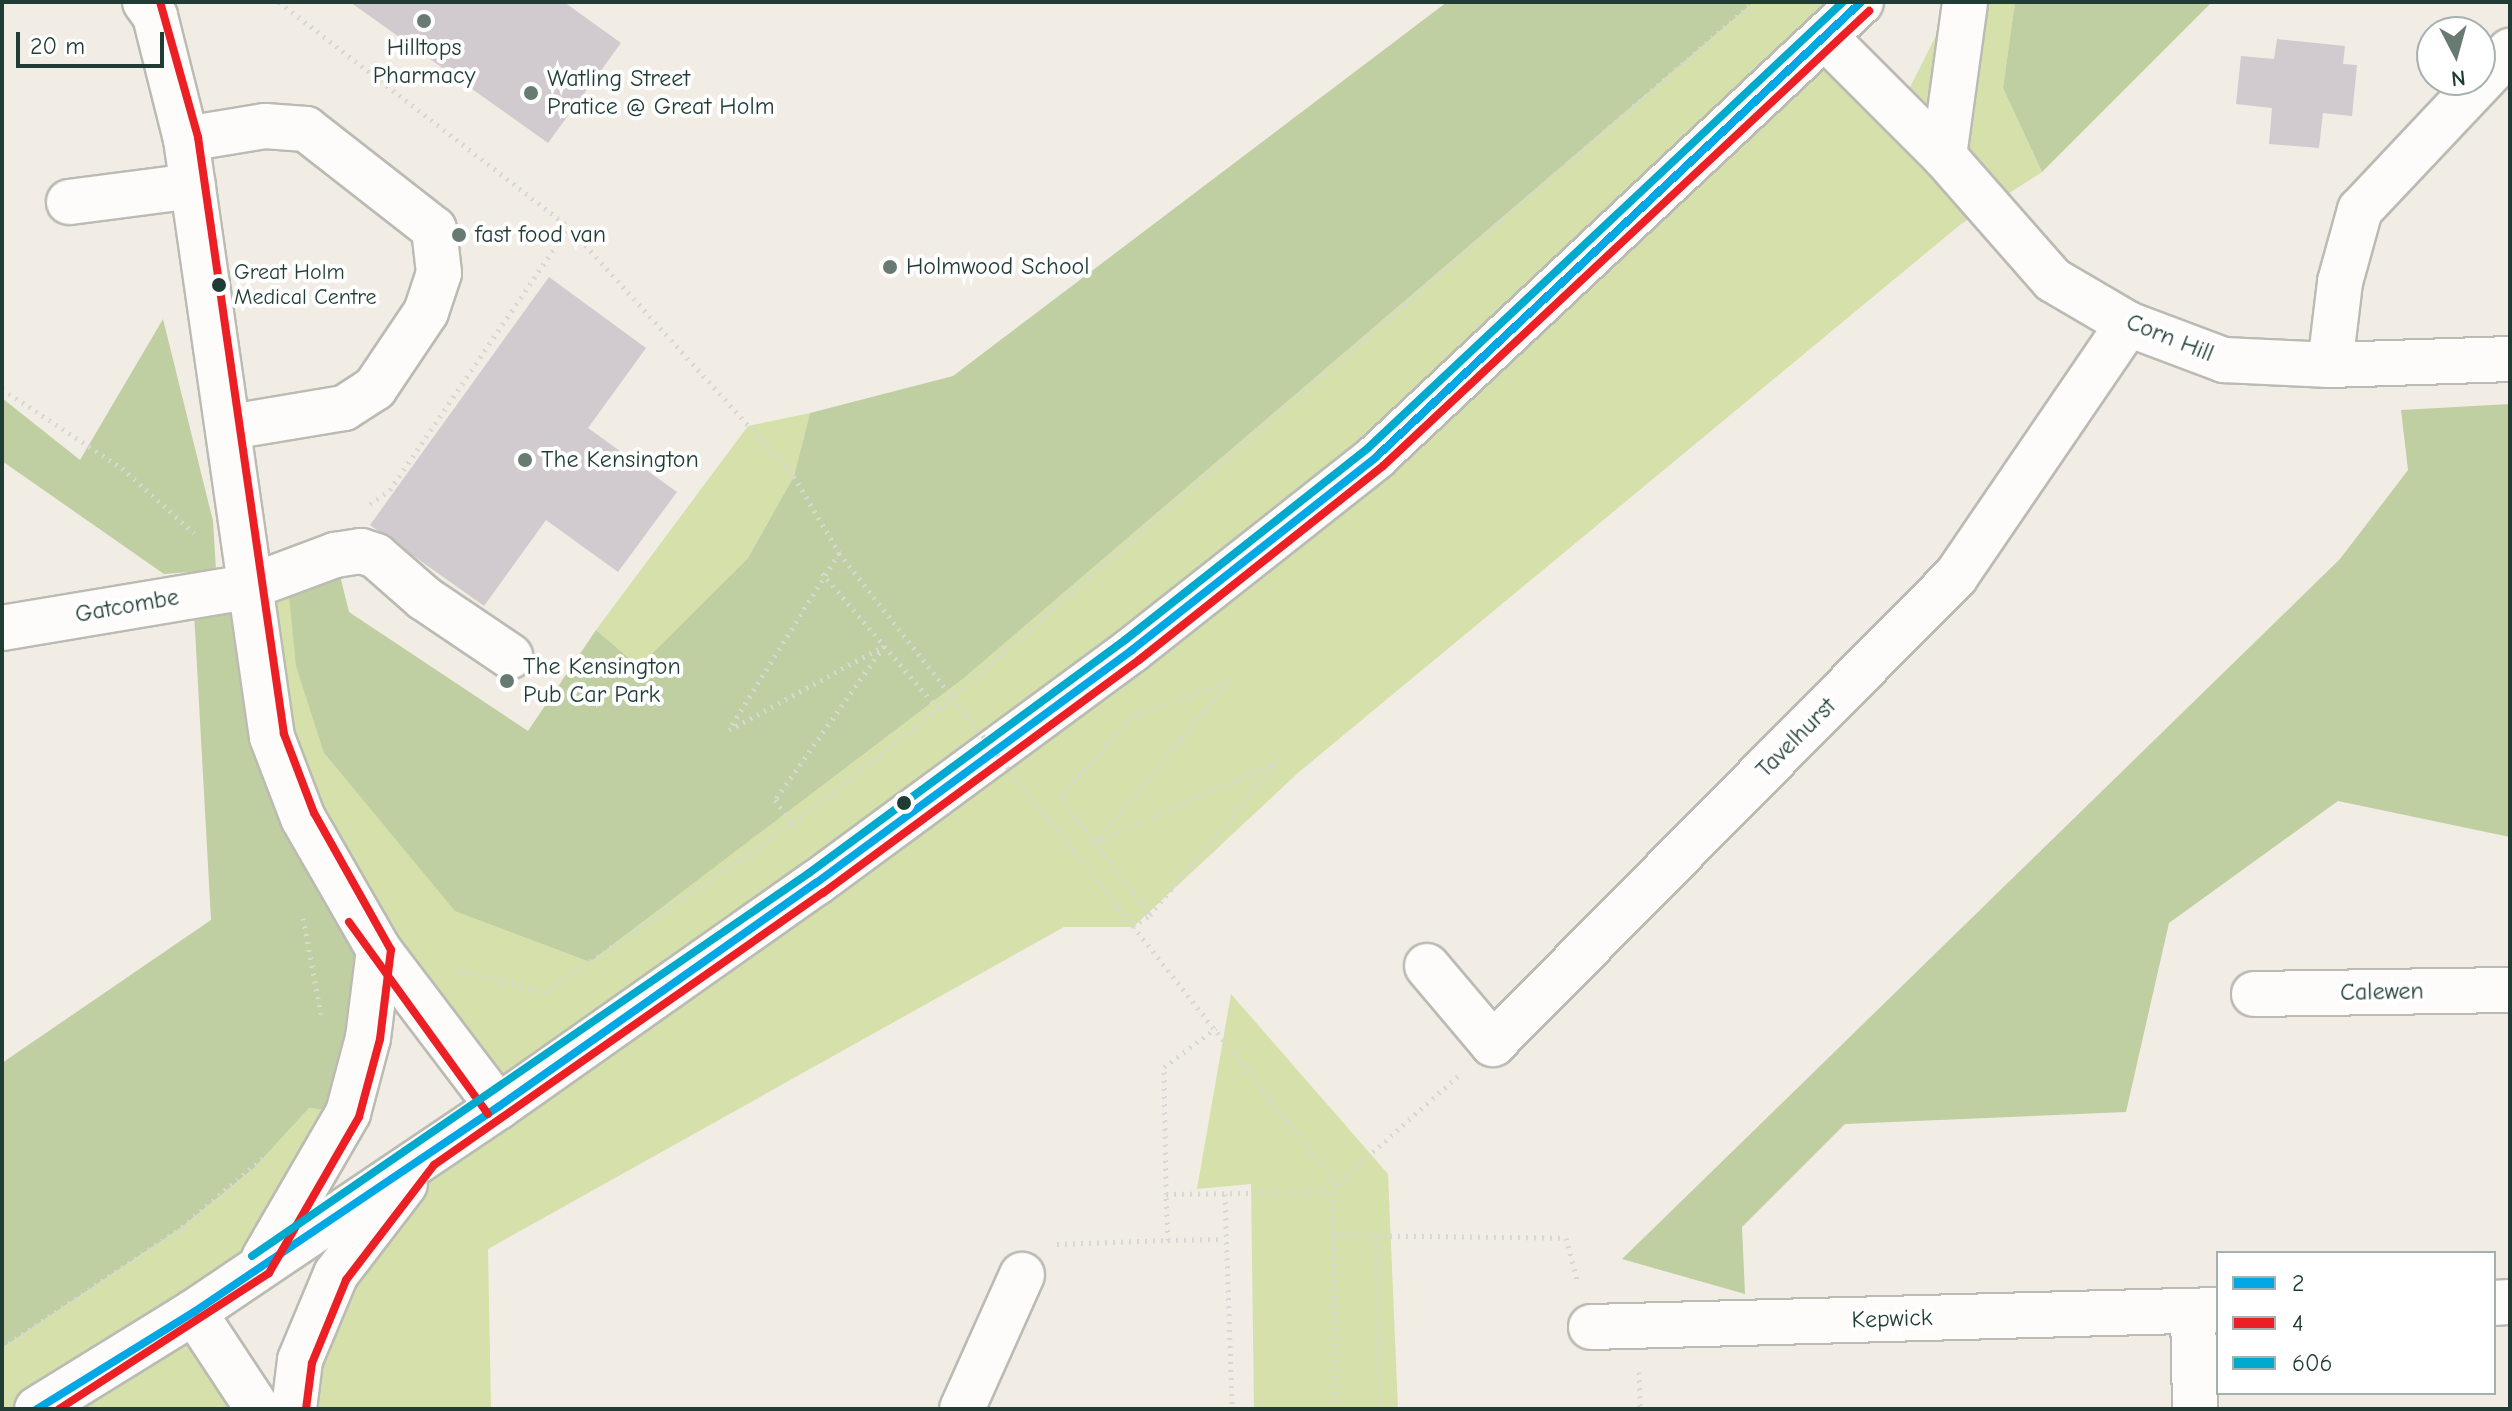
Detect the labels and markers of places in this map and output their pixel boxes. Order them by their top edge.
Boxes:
marker: Hilltops Pharmacy [415,12,433,30]
place label: Hilltops Pharmacy [373,34,475,90]
place label: Watling Street Pratice @ Great Holm [547,65,774,121]
marker: Watling Street Pratice @ Great Holm [522,84,540,102]
place label: fast food van [475,221,606,249]
marker: fast food van [450,226,468,244]
place label: Holmwood School [906,253,1090,281]
marker: Holmwood School [881,258,899,276]
place label: Great Holm Medical Centre [234,259,377,310]
marker: Great Holm Medical Centre [211,277,227,293]
place label: The Kensington [541,446,699,474]
marker: The Kensington [516,451,534,469]
place label: The Kensington Pub Car Park [523,653,681,709]
marker: The Kensington Pub Car Park [498,672,516,690]
unlabelled marker [896,795,912,811]

